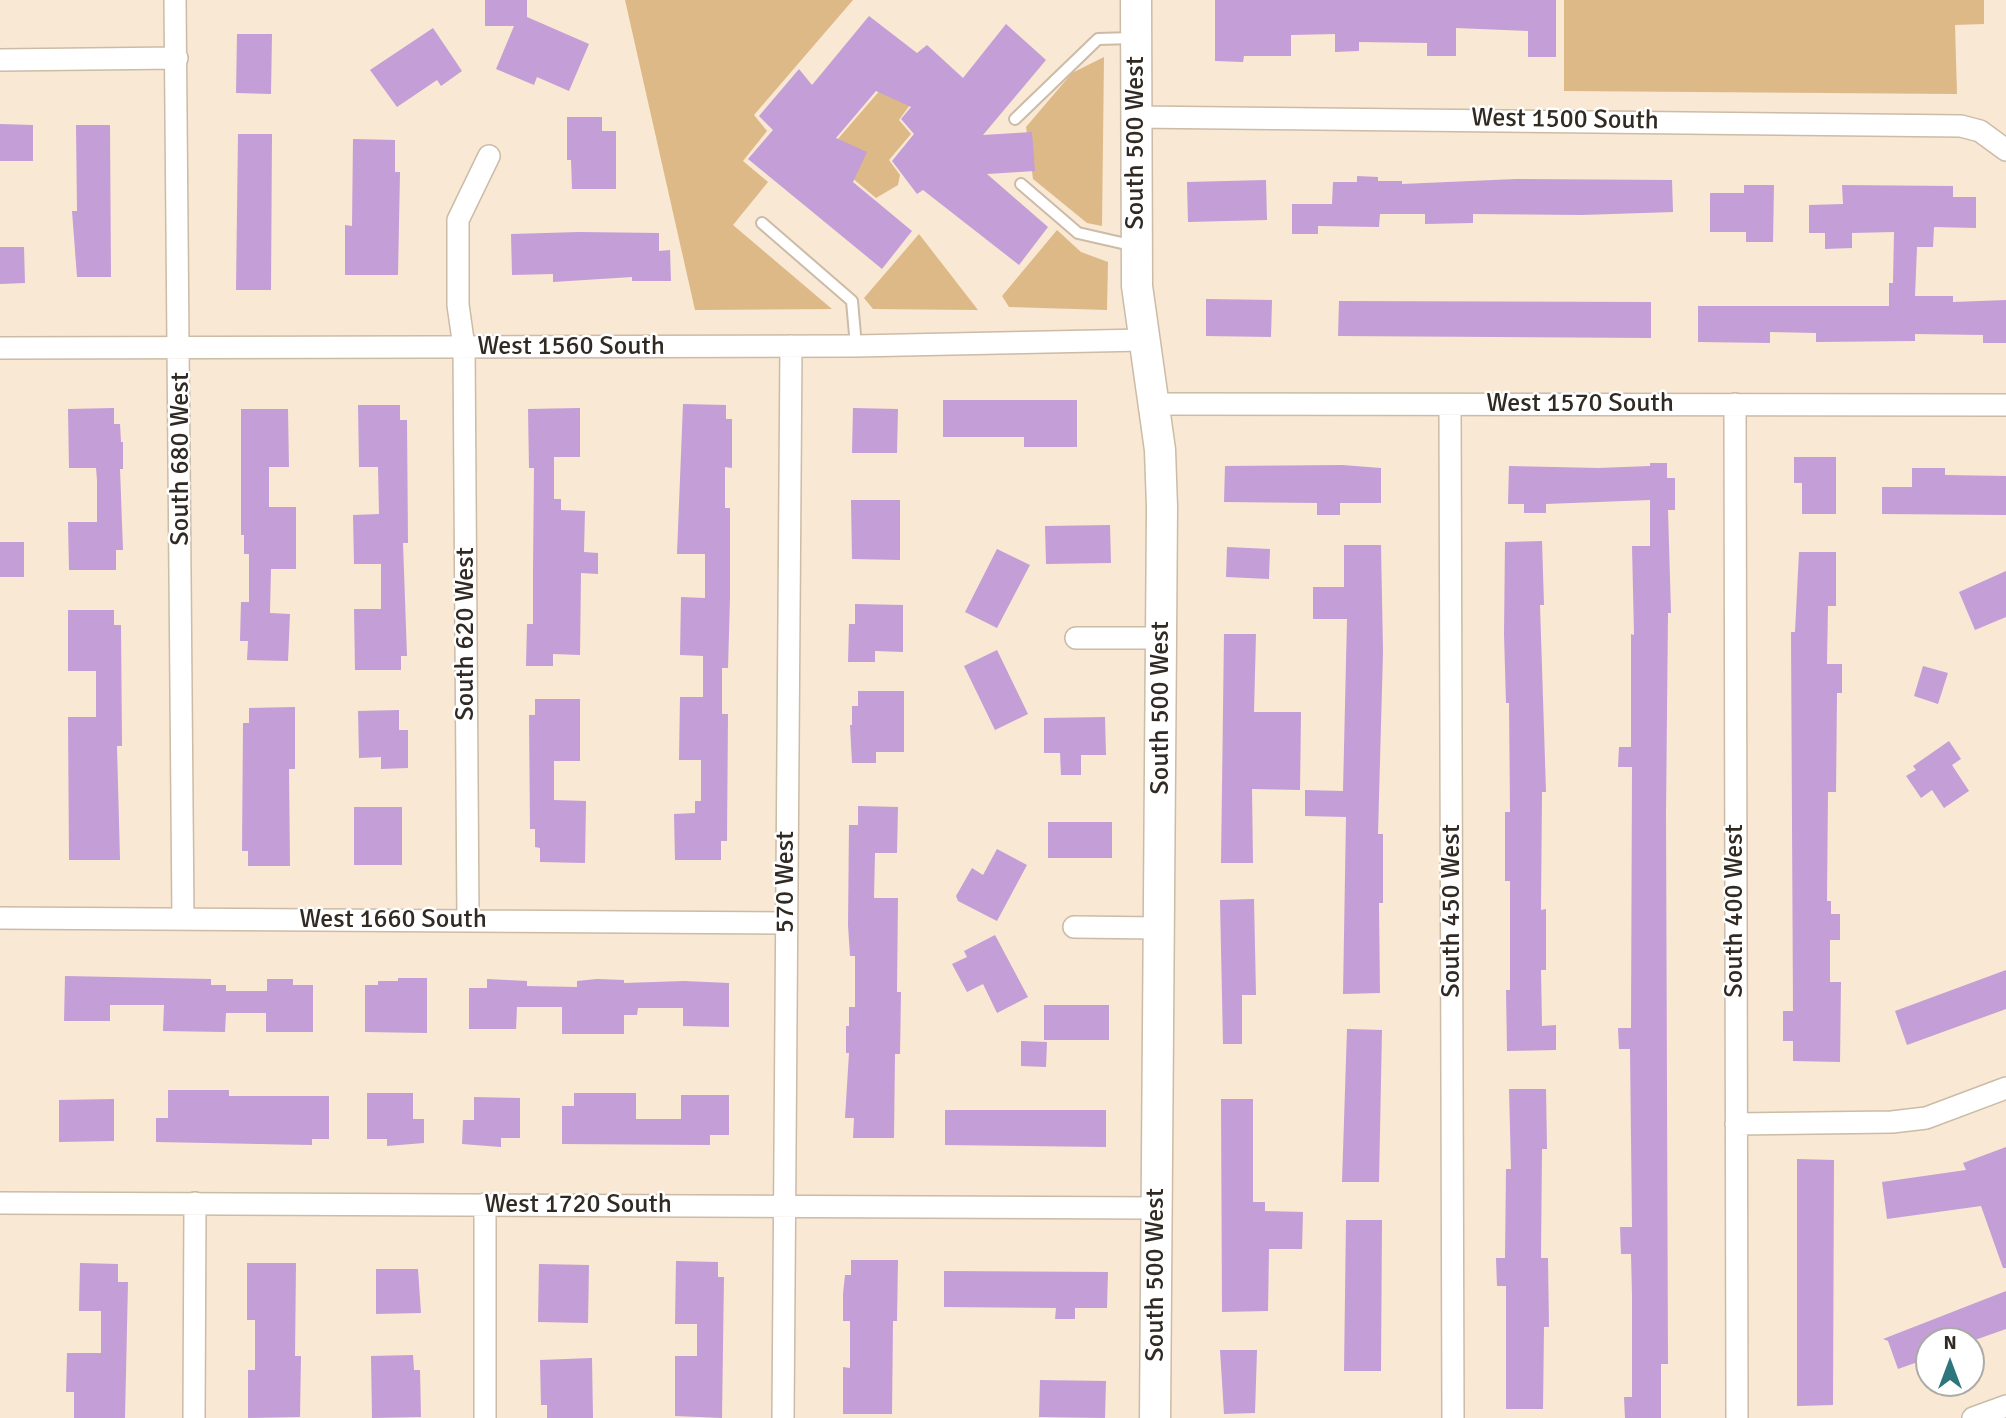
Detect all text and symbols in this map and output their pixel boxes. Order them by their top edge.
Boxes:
street label: South 500 West [1120,56,1152,230]
street label: West 1500 South [1471,103,1659,137]
street label: West 1560 South [477,331,665,363]
street label: South 680 West [165,372,197,546]
street label: West 1570 South [1486,388,1674,420]
street label: South 620 West [450,547,482,721]
street label: South 500 West [1145,621,1177,795]
street label: South 450 West [1436,824,1468,998]
street label: South 400 West [1719,824,1751,998]
street label: 570 West [770,831,802,933]
street label: West 1660 South [299,904,487,936]
street label: South 500 West [1140,1188,1172,1362]
street label: West 1720 South [484,1189,672,1221]
north arrow [1915,1327,1985,1397]
text: N [1943,1331,1957,1355]

